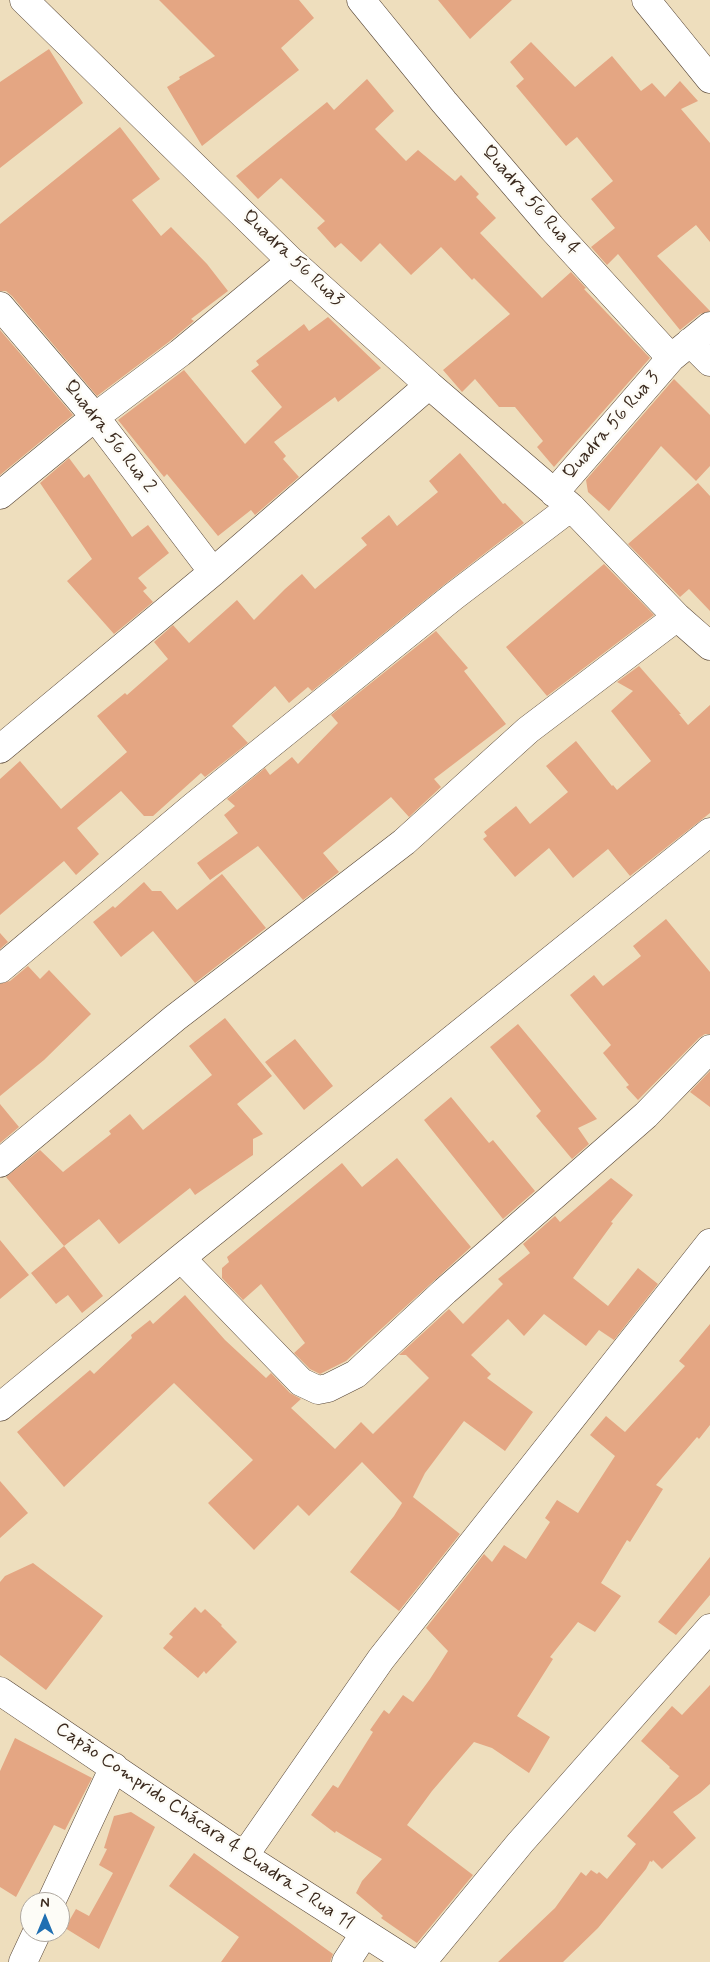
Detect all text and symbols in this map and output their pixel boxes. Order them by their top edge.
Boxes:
street label: Quadra 56 Rua 4 [476,141,584,261]
street label: Quadra 56 Rua3 [236,206,348,312]
street label: Quadra 56 Rua 3 [559,367,665,485]
street label: Quadra 56 Rua 2 [58,376,160,498]
street label: Capão Comprido Chácara 4 Quadra 2 Rua 11 [50,1718,358,1936]
north arrow [20,1892,70,1942]
text: N [40,1894,50,1912]

